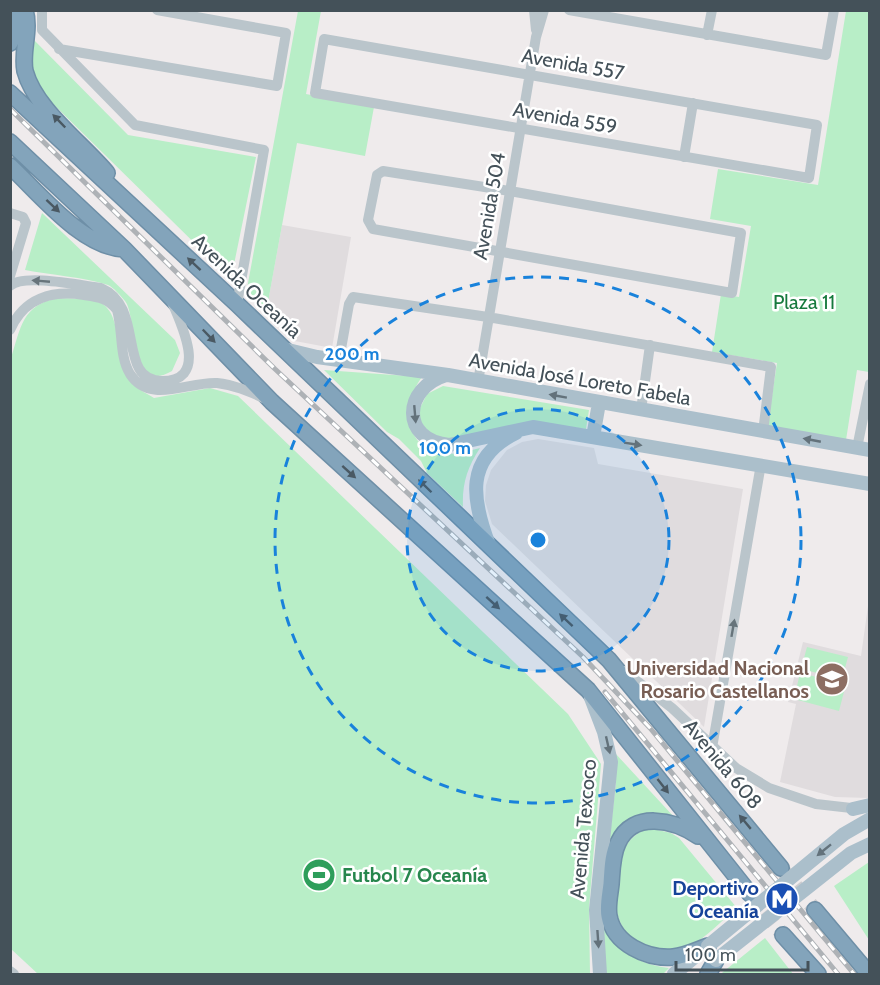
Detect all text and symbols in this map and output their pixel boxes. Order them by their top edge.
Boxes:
street label: Avenida 557 [520,43,626,85]
street label: Avenida 559 [511,97,619,139]
one-way arrow [53,115,67,129]
street label: Avenida 504 [468,150,510,262]
one-way arrow [45,199,60,212]
street label: Avenida Oceanía [187,229,307,343]
one-way arrow [187,258,202,271]
one-way arrow [32,276,51,286]
park label: Plaza 11 [773,290,835,314]
one-way arrow [202,328,216,343]
text: 200 m [325,343,379,365]
street label: Avenida José Loreto Fabela [467,348,693,410]
one-way arrow [548,391,567,400]
one-way arrow [410,405,420,424]
one-way arrow [802,435,821,444]
text: 100 m [419,437,471,459]
one-way arrow [623,439,642,448]
one-way arrow [341,465,356,478]
one-way arrow [418,479,432,493]
centre of rings [528,530,548,550]
one-way arrow [485,596,500,609]
one-way arrow [559,614,574,627]
one-way arrow [728,618,737,637]
place label: Universidad Nacional Rosario Castellanos [626,656,809,703]
school or university icon: Universidad Nacional Rosario Castellanos [814,661,850,697]
street label: Avenida 608 [679,714,767,814]
one-way arrow [603,736,613,754]
street label: Avenida Texcoco [565,758,601,900]
one-way arrow [657,778,669,793]
one-way arrow [738,814,751,830]
one-way arrow [817,843,832,856]
sports icon: Futbol 7 Oceanía [301,857,337,893]
place label: Futbol 7 Oceanía [342,863,487,887]
place label: Deportivo Oceanía [672,876,759,923]
metro station icon: Deportivo Oceanía [764,881,800,917]
one-way arrow [593,929,603,948]
scale bar [676,934,808,972]
text: 100 m [685,944,736,966]

